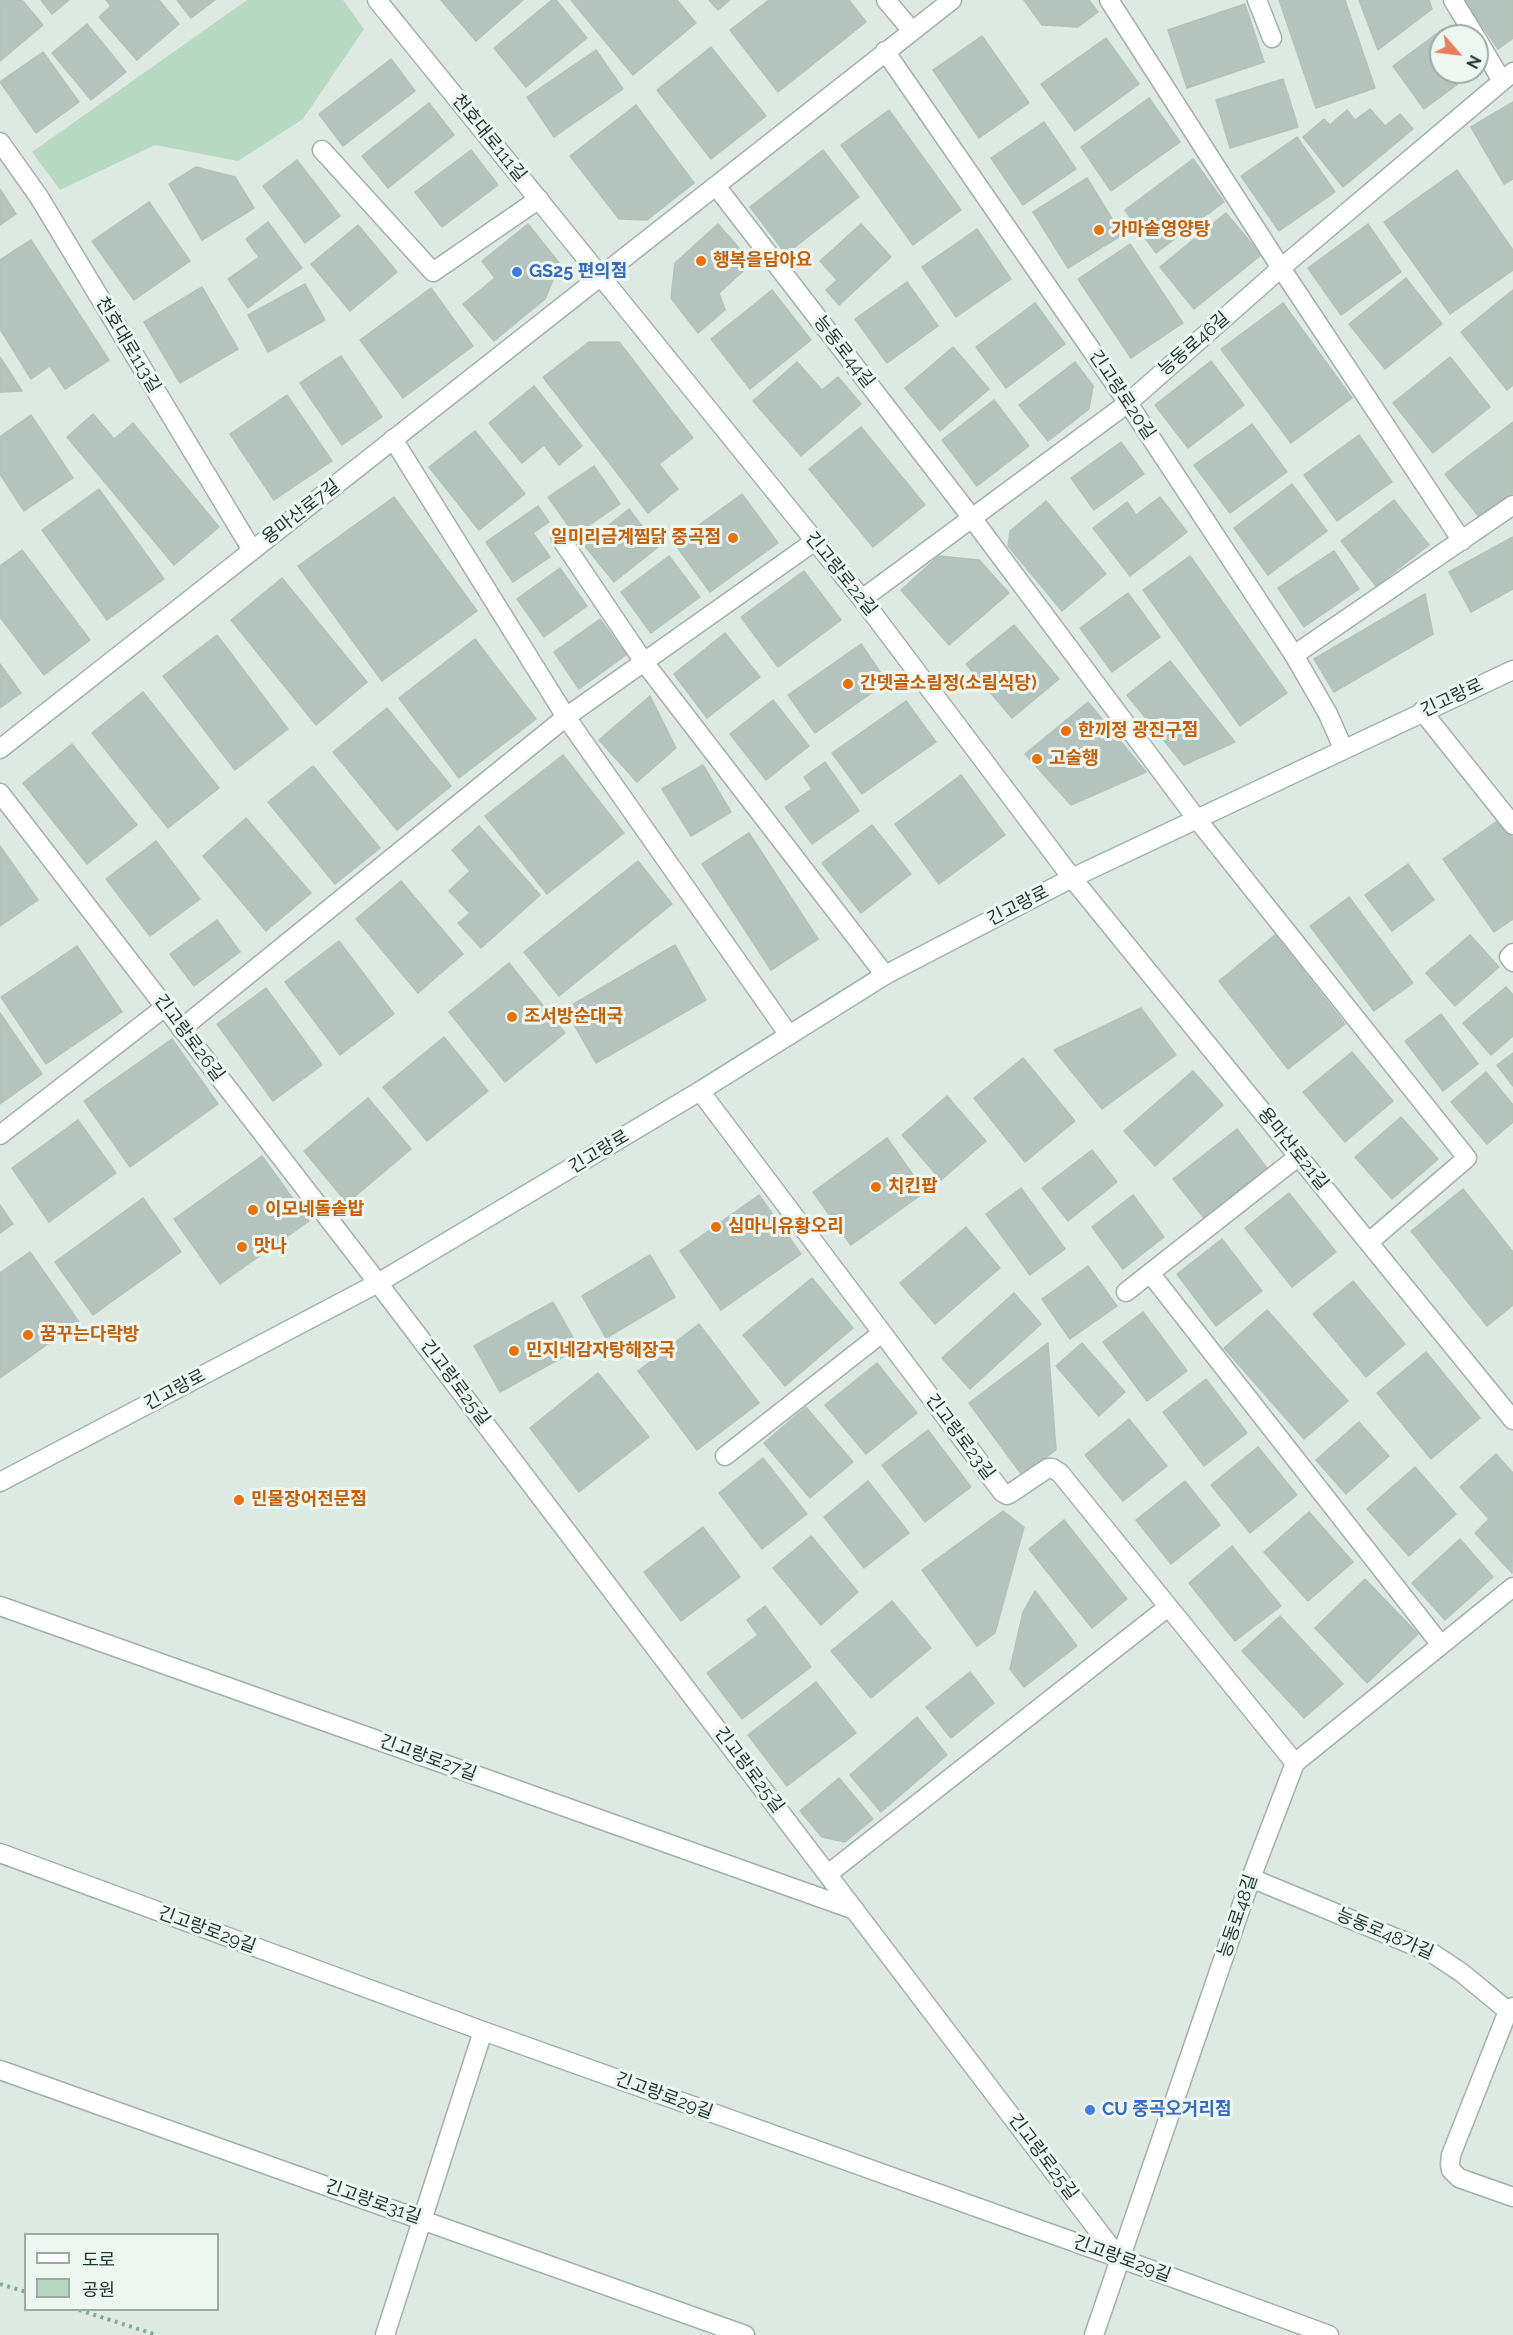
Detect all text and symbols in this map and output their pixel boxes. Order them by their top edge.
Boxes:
north arrow [1429,24,1489,84]
text: N [1462,52,1485,72]
street label: 천호대로111길 [447,90,531,186]
place label: 가마솥영양탕 [1111,219,1210,241]
marker: 가마솥영양탕 [1092,223,1106,237]
place label: 행복을담아요 [713,250,812,272]
marker: 행복을담아요 [694,254,708,268]
place label: GS25 편의점 [529,261,627,283]
marker: GS25 편의점 [510,265,524,279]
street label: 천호대로113길 [91,293,165,397]
street label: 능동로46길 [1154,307,1234,381]
street label: 능동로44길 [809,312,879,392]
street label: 긴고랑로20길 [1084,346,1160,444]
street label: 용마산로7길 [258,475,344,549]
place label: 일미리금계찜닭 중곡점 [551,527,721,549]
street label: 긴고랑로22길 [801,528,881,620]
marker: 일미리금계찜닭 중곡점 [726,531,740,545]
place label: 간뎃골소림정(소림식당) [860,673,1037,695]
street label: 긴고랑로 [1417,674,1487,722]
marker: 간뎃골소림정(소림식당) [841,677,855,691]
place label: 한끼정 광진구점 [1078,720,1198,742]
marker: 한끼정 광진구점 [1059,724,1073,738]
place label: 고술행 [1049,748,1099,770]
marker: 고술행 [1030,752,1044,766]
street label: 긴고랑로 [984,881,1052,931]
street label: 긴고랑로26길 [149,990,229,1086]
place label: 조서방순대국 [524,1006,623,1028]
marker: 조서방순대국 [505,1010,519,1024]
street label: 용마산로21길 [1253,1103,1333,1195]
street label: 긴고랑로 [565,1126,633,1178]
place label: 치킨팝 [888,1176,938,1198]
marker: 치킨팝 [869,1180,883,1194]
place label: 이모네돌솥밥 [265,1199,364,1221]
marker: 이모네돌솥밥 [246,1203,260,1217]
place label: 심마니유황오리 [728,1216,844,1238]
marker: 심마니유황오리 [709,1220,723,1234]
place label: 맛나 [254,1236,287,1258]
marker: 맛나 [235,1240,249,1254]
place label: 꿈꾸는다락방 [40,1324,139,1346]
marker: 꿈꾸는다락방 [21,1328,35,1342]
street label: 긴고랑로25길 [416,1336,494,1430]
place label: 민지네감자탕해장국 [526,1340,675,1362]
marker: 민지네감자탕해장국 [507,1344,521,1358]
street label: 긴고랑로 [141,1365,209,1415]
street label: 긴고랑로23길 [921,1390,999,1484]
place label: 민물장어전문점 [251,1489,367,1511]
marker: 민물장어전문점 [232,1493,246,1507]
street label: 긴고랑로25길 [710,1723,788,1817]
street label: 긴고랑로27길 [376,1730,480,1786]
street label: 능동로48길 [1214,1871,1262,1961]
street label: 긴고랑로29길 [155,1902,259,1958]
street label: 능동로48가길 [1333,1904,1437,1964]
street label: 긴고랑로29길 [612,2068,716,2124]
place label: CU 중곡오거리점 [1102,2099,1232,2121]
marker: CU 중곡오거리점 [1083,2103,1097,2117]
street label: 긴고랑로25길 [1004,2110,1082,2204]
street label: 긴고랑로31길 [322,2175,424,2229]
street label: 긴고랑로29길 [1070,2231,1174,2287]
legend [24,2233,219,2311]
text: 도로 [82,2249,115,2270]
text: 공원 [82,2279,115,2300]

